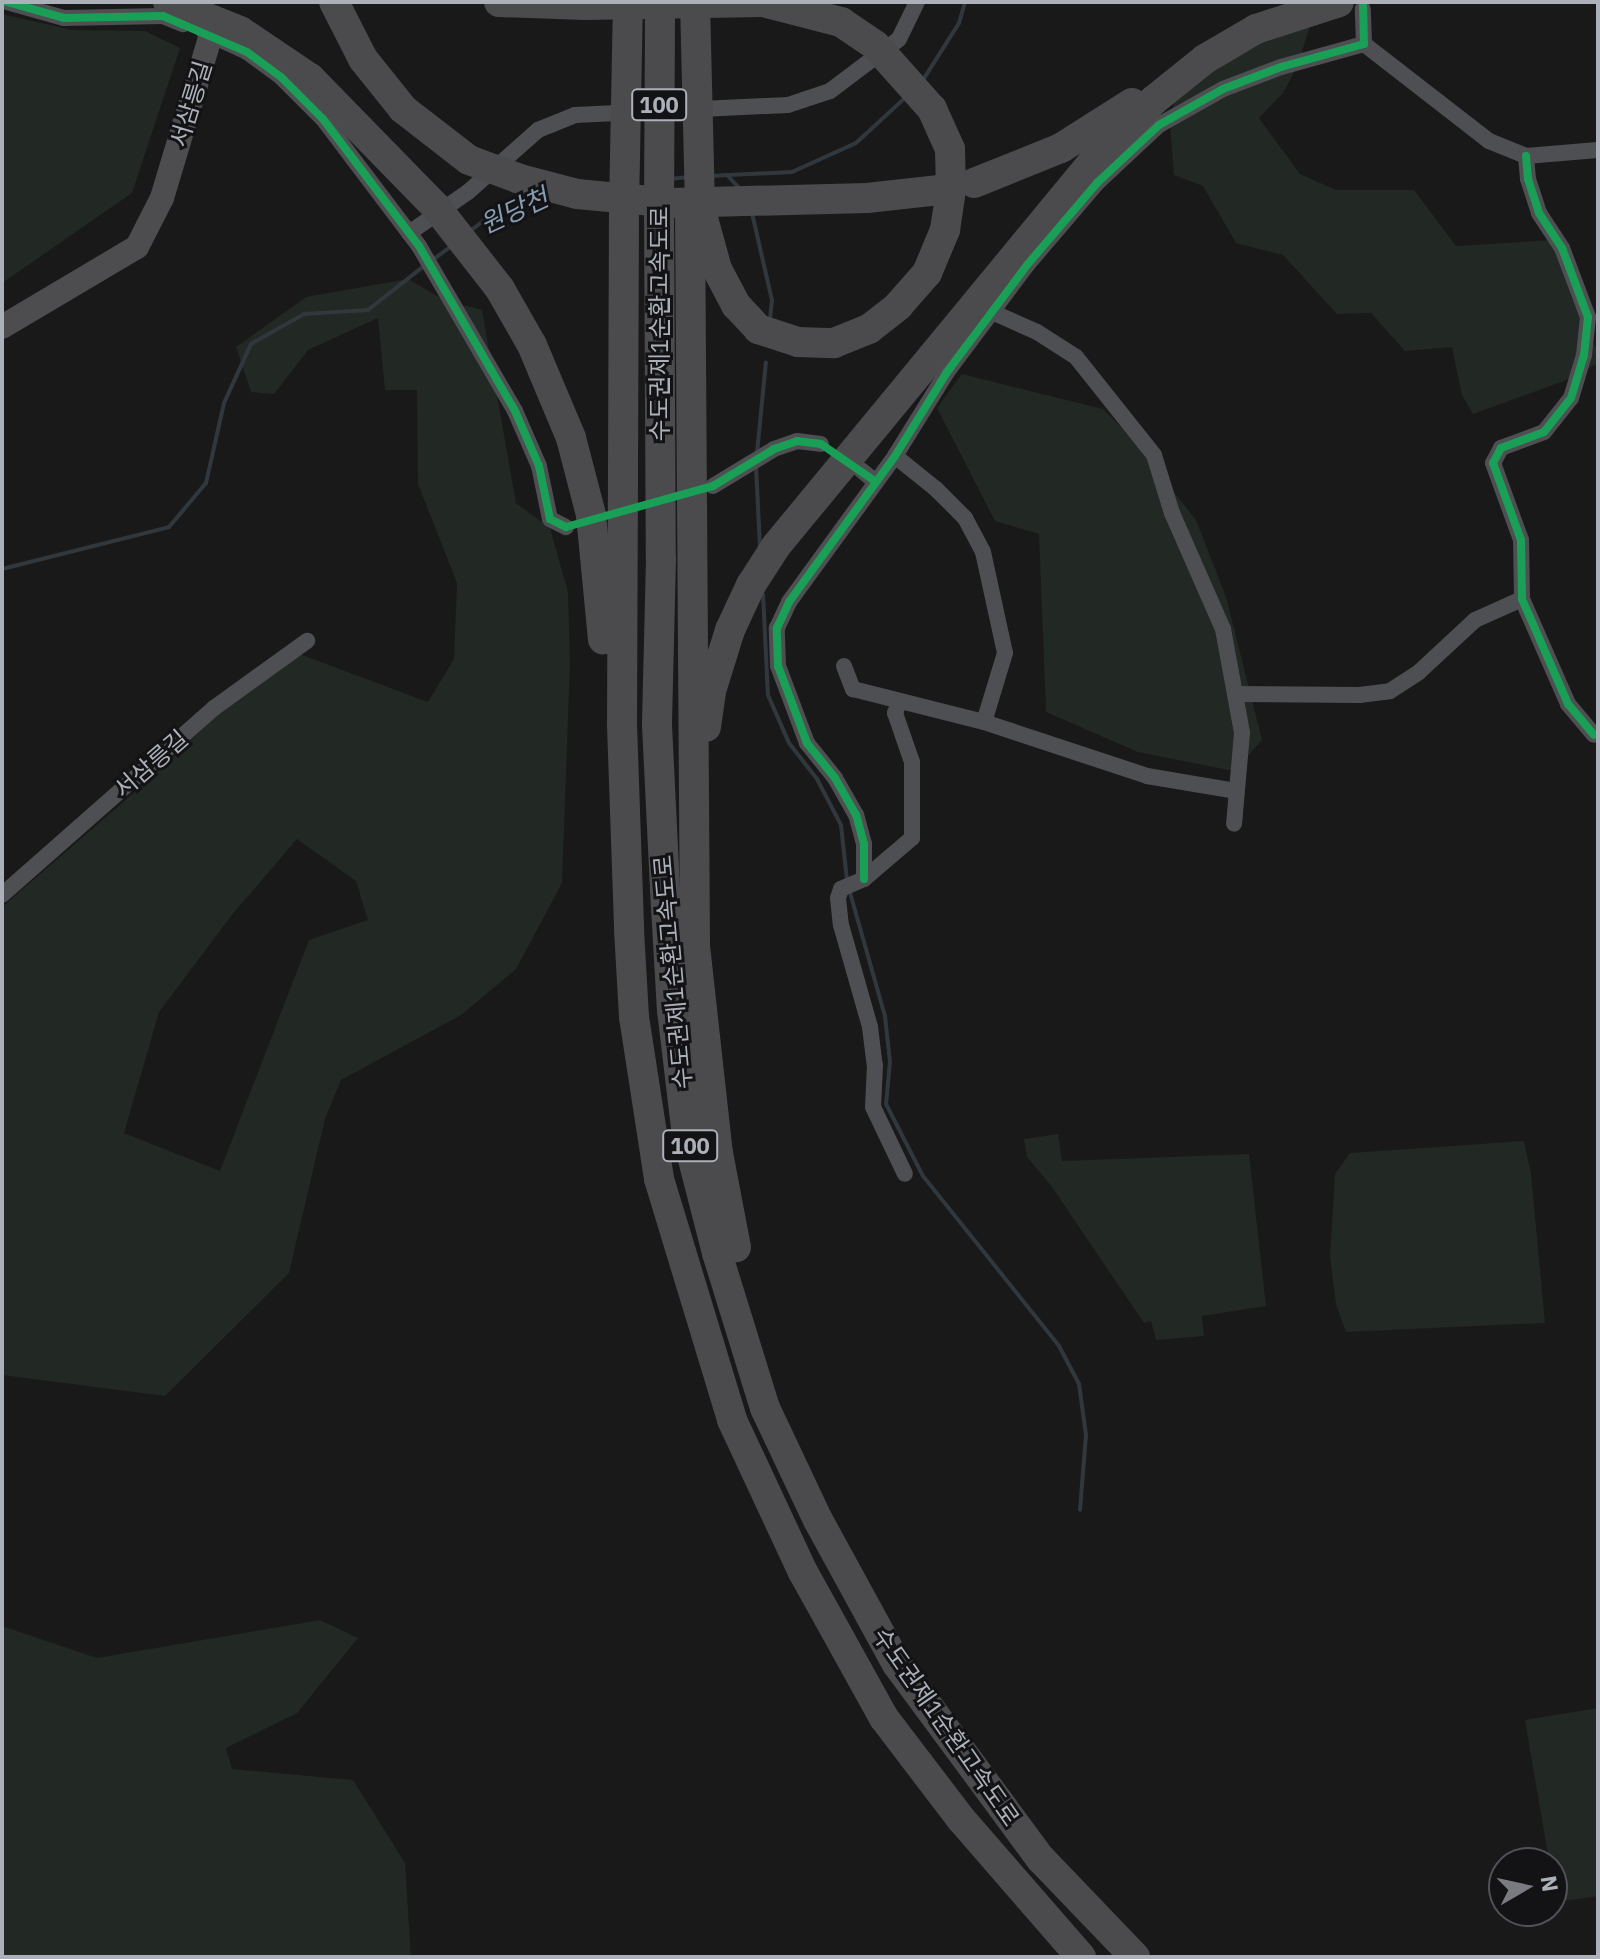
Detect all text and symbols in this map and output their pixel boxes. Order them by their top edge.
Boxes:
street label: 서삼릉길 [164,58,218,150]
road number: 100 [631,87,687,123]
water label: 원당천 [475,182,553,240]
street label: 수도권제1순환고속도로 [646,206,674,442]
street label: 서삼릉길 [108,724,194,804]
street label: 수도권제1순환고속도로 [648,854,698,1090]
road number: 100 [662,1128,718,1164]
street label: 수도권제1순환고속도로 [867,1622,1025,1832]
north arrow [1488,1847,1568,1927]
text: N [1535,1873,1566,1894]

